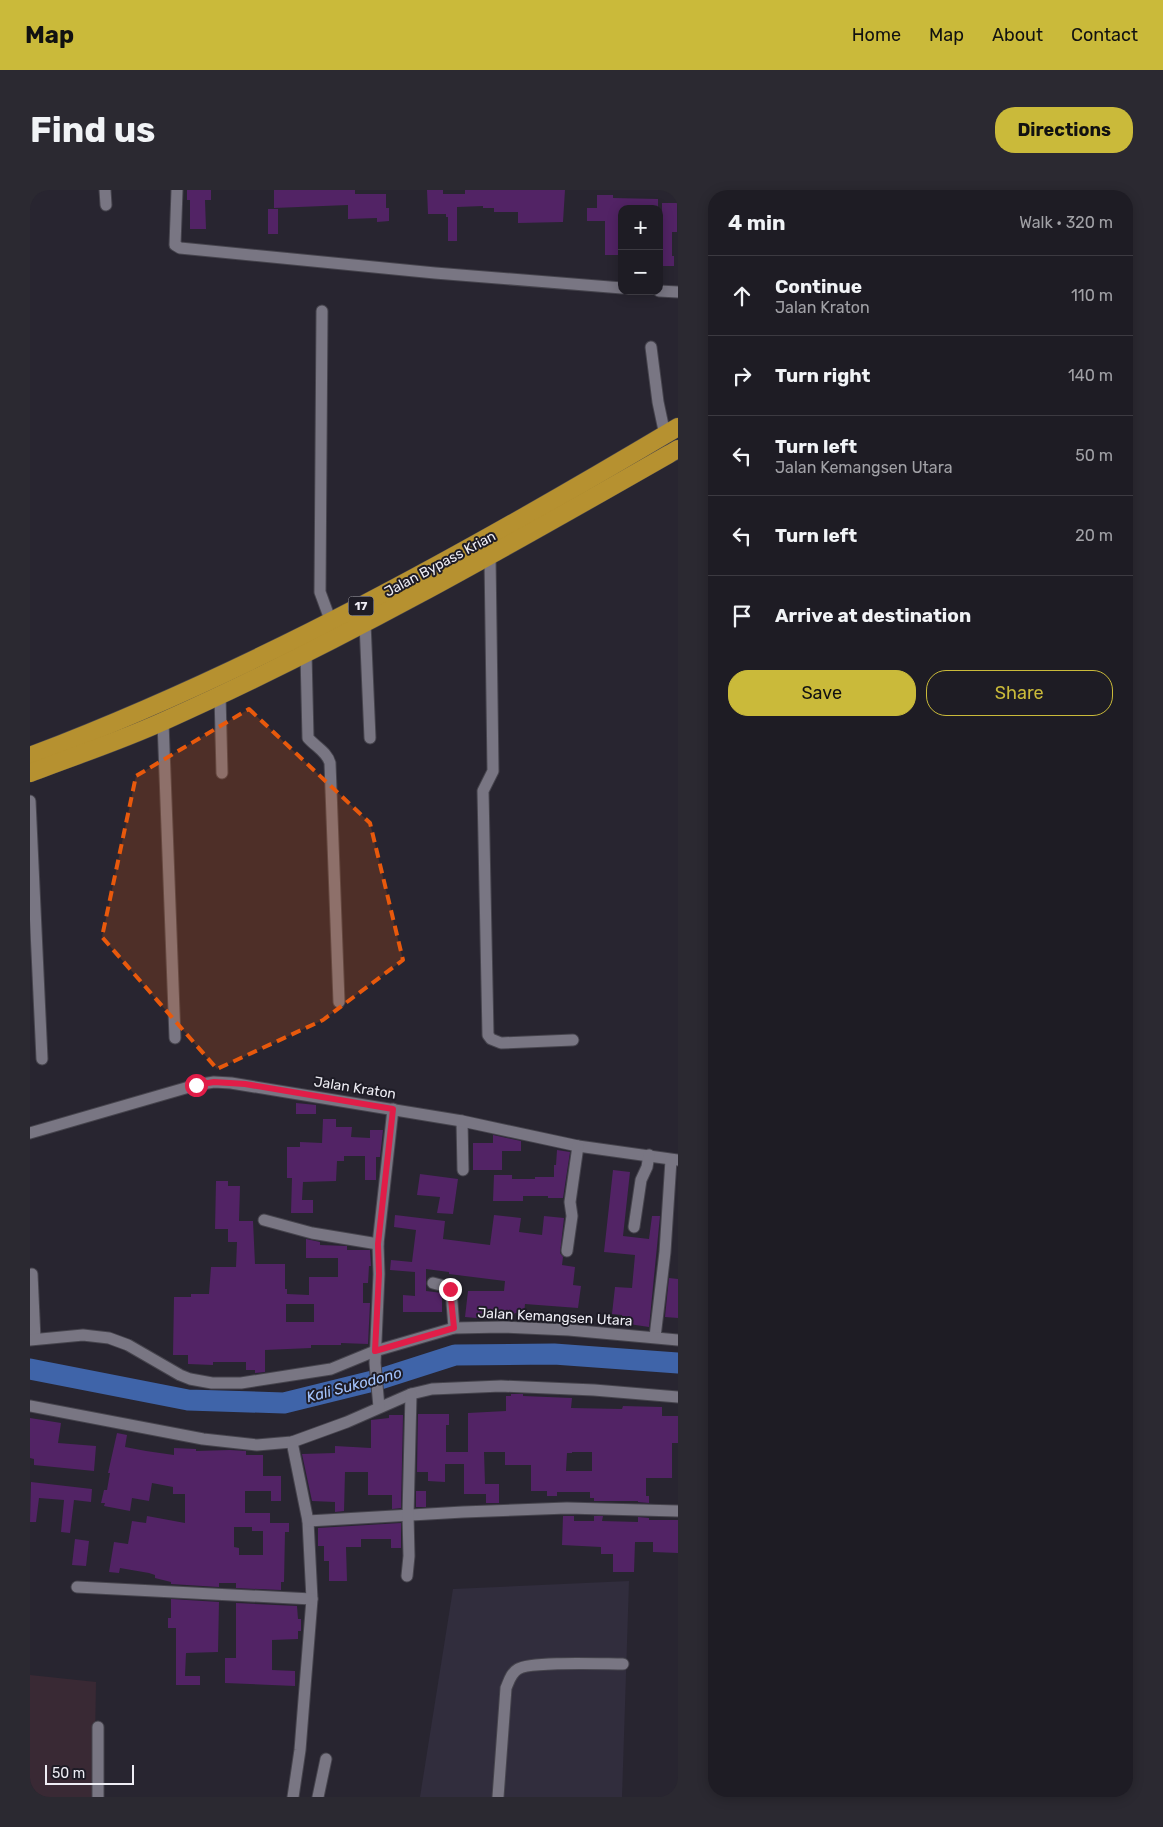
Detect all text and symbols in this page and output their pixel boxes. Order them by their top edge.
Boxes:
text: Map [25,21,74,49]
text: Home [852,24,901,46]
text: Map [929,24,964,46]
text: About [992,24,1043,46]
text: Contact [1071,24,1138,46]
button: Directions [995,107,1133,153]
text: Find us [30,109,155,151]
map controls [618,205,663,295]
button: + [618,205,663,250]
text: 4 min [728,210,786,235]
text: Walk · 320 m [1019,213,1113,232]
button: − [618,250,663,295]
text: Continue [775,275,862,298]
icon: ahead [728,282,756,310]
text: 110 m [1071,286,1113,305]
text: Jalan Kraton [775,298,870,317]
icon: right [728,362,756,390]
text: Turn right [775,364,870,387]
text: 140 m [1068,366,1113,385]
text: Turn left [775,435,857,458]
icon: left [728,442,756,470]
text: 50 m [1075,446,1113,465]
text: Jalan Kemangsen Utara [775,458,952,477]
icon: left [728,522,756,550]
text: Turn left [775,524,857,547]
text: 20 m [1075,526,1113,545]
street label: Jalan Bypass Krian [381,527,499,601]
road number: 17 [348,596,374,616]
icon: arrive [728,602,756,630]
text: Arrive at destination [775,604,971,627]
button: Save [728,670,916,716]
button: Share [926,670,1113,716]
street label: Jalan Kraton [313,1073,397,1103]
route start [185,1074,208,1097]
route end [439,1278,462,1301]
street label: Jalan Kemangsen Utara [477,1304,633,1330]
water label: Kali Sukodono [304,1364,404,1406]
scale bar [45,1762,134,1785]
text: 50 m [52,1765,85,1782]

